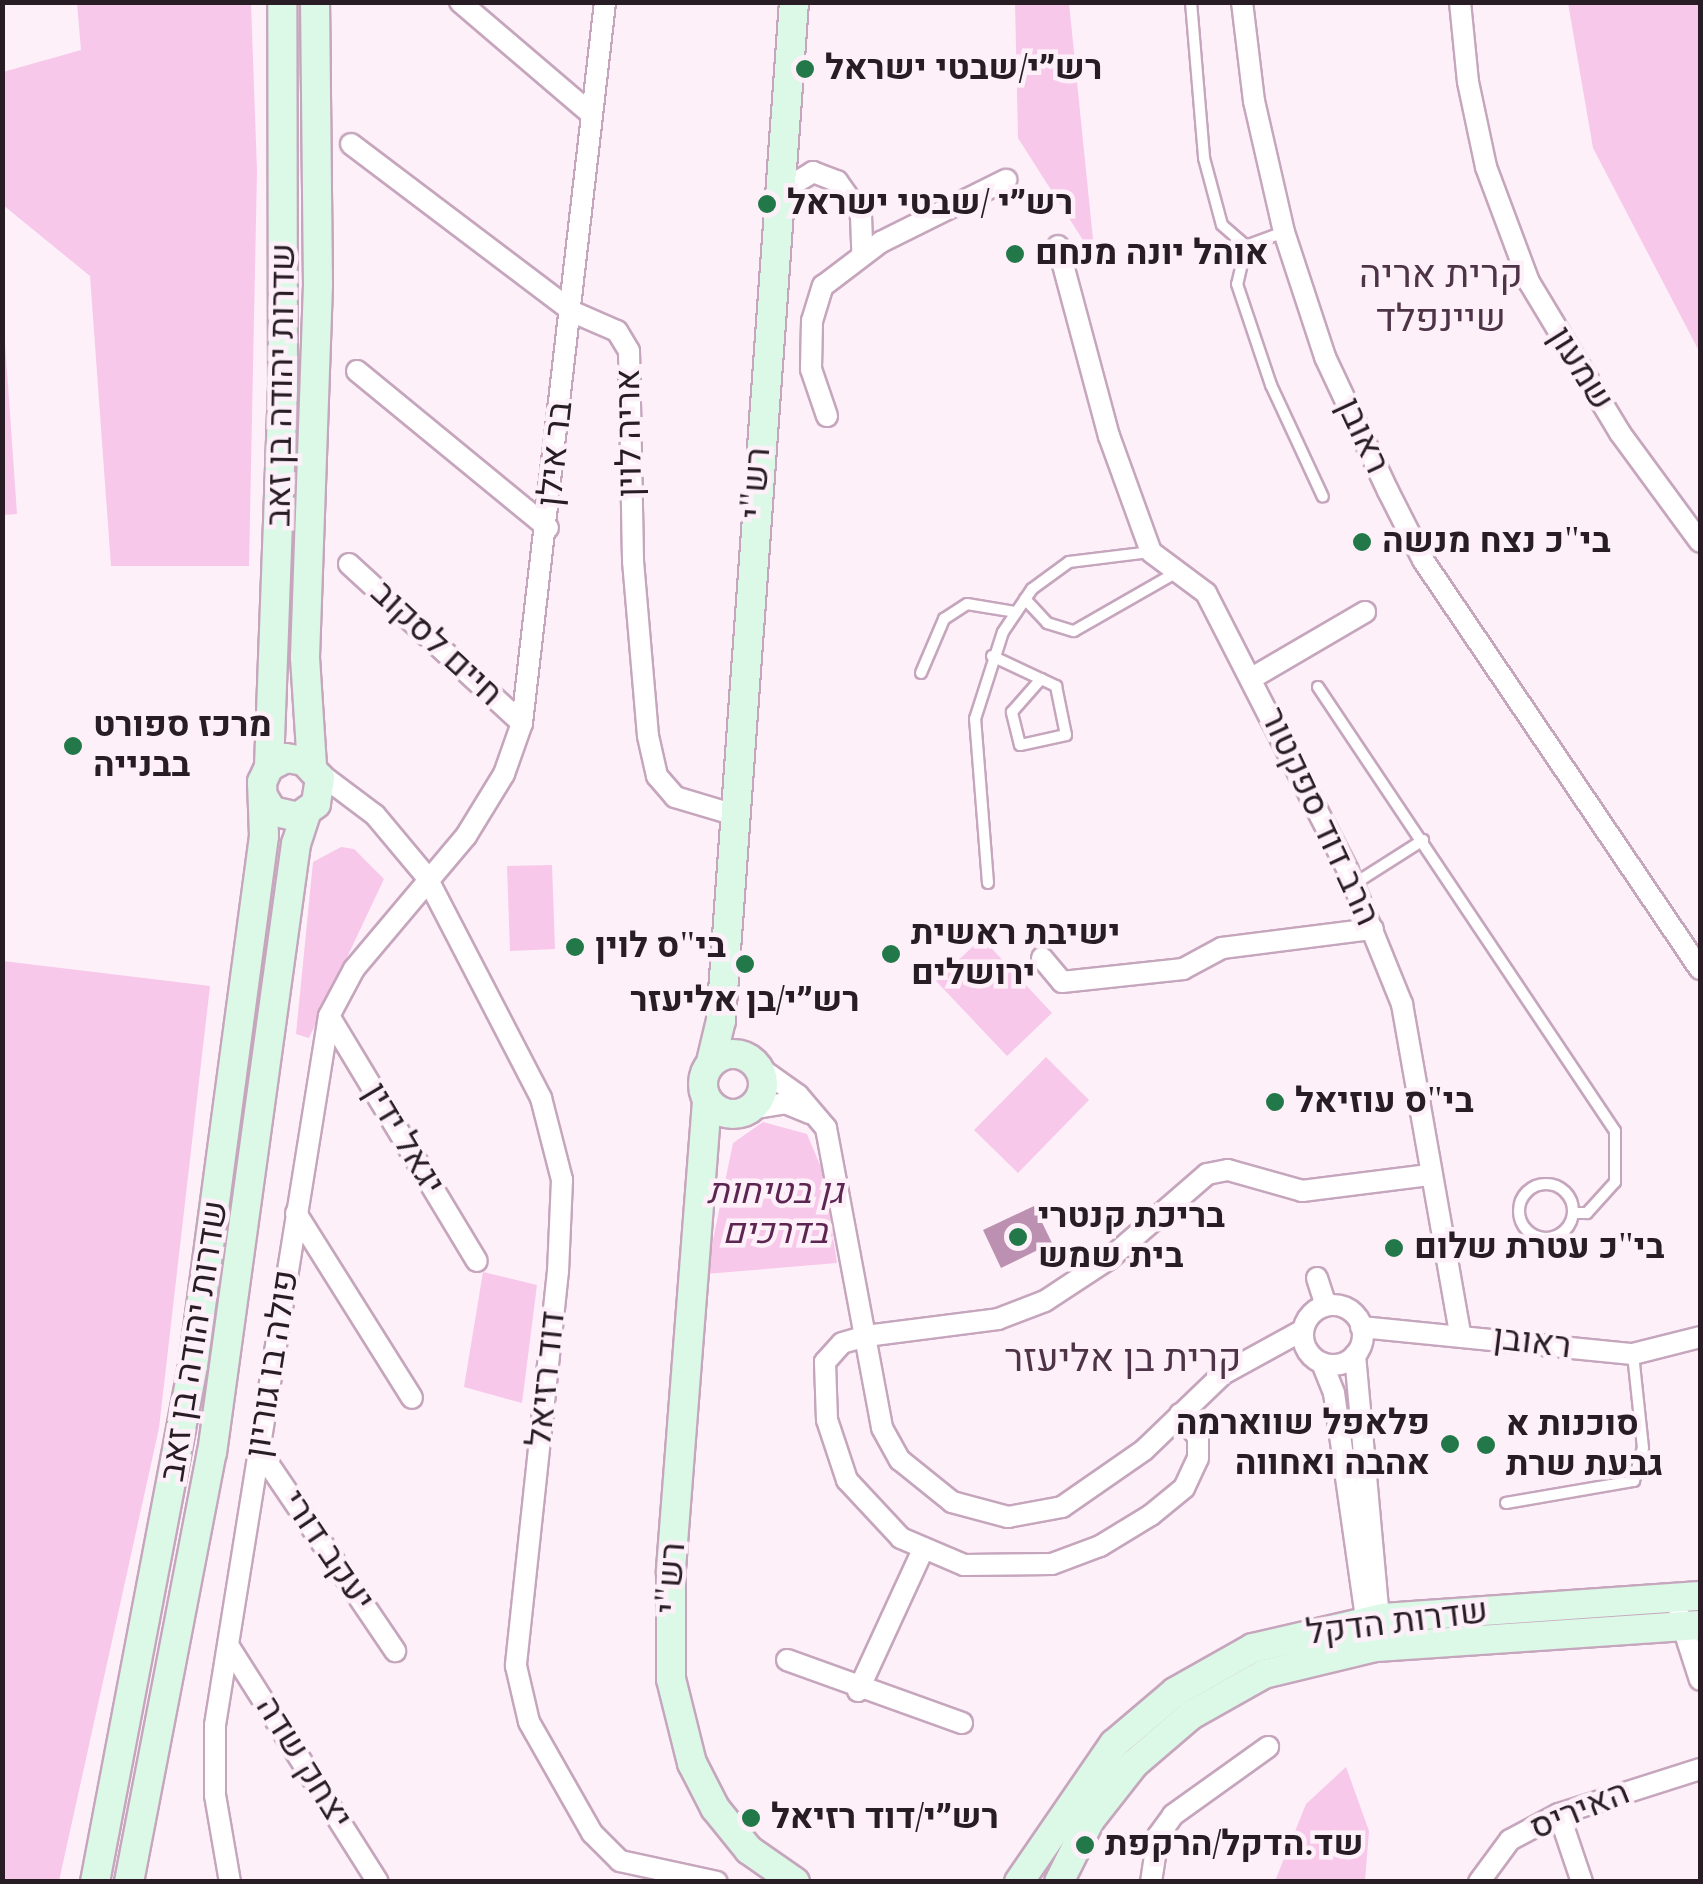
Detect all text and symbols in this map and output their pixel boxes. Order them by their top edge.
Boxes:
place label: רש״י/שבטי ישראל [825,48,1102,90]
marker: רש״י/שבטי ישראל [794,58,816,80]
place label: רש״י /שבטי ישראל [787,183,1073,225]
marker: רש״י /שבטי ישראל [756,193,778,215]
place label: אוהל יונה מנחם [1035,233,1268,275]
street label: שדרות יהודה בן זאב [259,243,305,527]
marker: אוהל יונה מנחם [1004,243,1026,265]
district label: קרית אריה שיינפלד [1359,254,1523,343]
street label: שמעון [1538,319,1622,419]
street label: אריה לוין [608,368,652,498]
street label: ראובן [1326,392,1398,480]
street label: בר אילן [530,399,582,509]
street label: רש"י [734,446,780,520]
place label: בי"כ נצח מנשה [1382,521,1611,563]
marker: בי"כ נצח מנשה [1351,531,1373,553]
street label: חיים לסקוב [362,573,510,715]
street label: הרב דוד ספקטור [1250,701,1388,933]
place label: מרכז ספורט בבנייה [93,705,272,787]
marker: מרכז ספורט בבנייה [62,735,84,757]
place label: ישיבת ראשית ירושלים [911,913,1120,995]
place label: בי"ס לוין [595,926,726,968]
marker: בי"ס לוין [564,936,586,958]
marker: ישיבת ראשית ירושלים [880,943,902,965]
marker: רש״י/בן אליעזר [734,953,756,975]
place label: רש״י/בן אליעזר [630,980,860,1022]
street label: יגאל ידין [353,1076,453,1202]
place label: בי"ס עוזיאל [1295,1081,1474,1123]
marker: בי"ס עוזיאל [1264,1091,1286,1113]
park label: גן בטיחות בדרכים [707,1172,843,1254]
place label: בריכת קנטרי בית שמש [1038,1196,1225,1278]
street label: שדרות יהודה בן זאב [152,1198,238,1484]
marker: בריכת קנטרי בית שמש [1007,1226,1029,1248]
place label: בי"כ עטרת שלום [1414,1227,1665,1269]
marker: בי"כ עטרת שלום [1383,1237,1405,1259]
street label: פולה בו גוריון [237,1267,309,1461]
street label: דוד רזיאל [519,1309,575,1449]
street label: ראובן [1491,1317,1573,1369]
district label: קרית בן אליעזר [1005,1338,1241,1384]
place label: פלאפל שווארמה אהבה ואחווה [1176,1403,1430,1485]
place label: סוכנות א גבעת שרת [1506,1404,1663,1486]
marker: פלאפל שווארמה אהבה ואחווה [1439,1433,1461,1455]
marker: סוכנות א גבעת שרת [1475,1434,1497,1456]
street label: יעקב דורי [272,1483,382,1619]
street label: רש"י [649,1541,695,1615]
street label: שדרות הדקל [1304,1591,1490,1655]
street label: יצחק שדה [246,1689,360,1837]
street label: האיריס [1524,1772,1636,1850]
place label: רש״י/דוד רזיאל [771,1797,999,1839]
marker: רש״י/דוד רזיאל [740,1807,762,1829]
place label: שד.הדקל/הרקפת [1105,1824,1363,1866]
marker: שד.הדקל/הרקפת [1074,1834,1096,1856]

